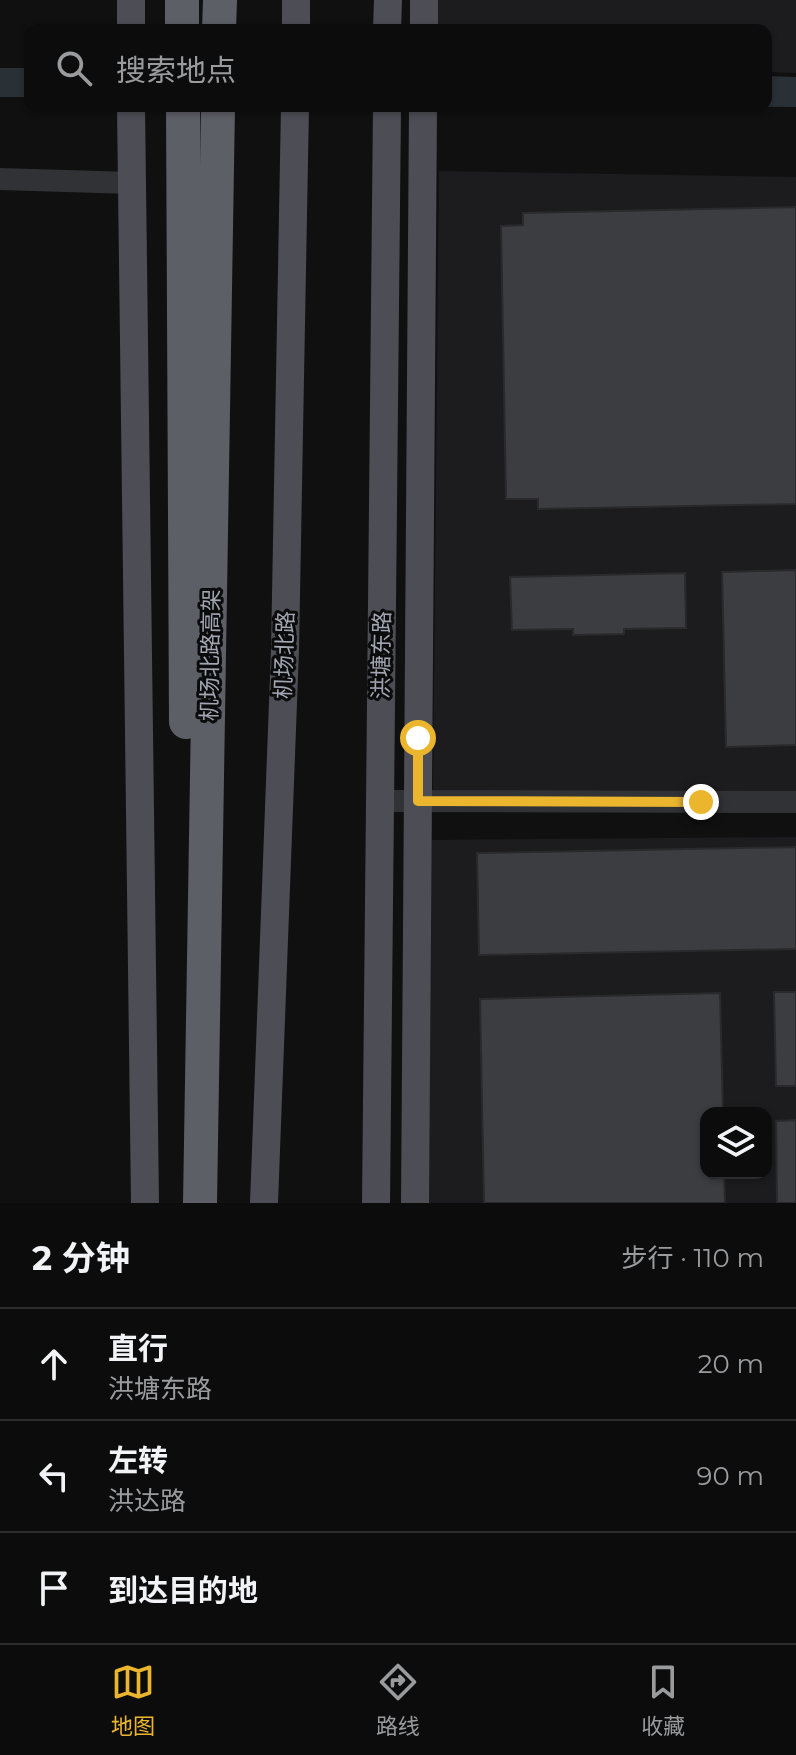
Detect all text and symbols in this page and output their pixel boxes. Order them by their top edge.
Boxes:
search box [24,24,772,112]
icon: search [52,46,96,90]
text: 搜索地点 [116,52,236,89]
street label: 机场北路高架 [196,589,225,721]
street label: 机场北路 [269,611,300,699]
street label: 洪塘东路 [367,611,396,699]
route start [400,720,436,756]
route end [683,784,719,820]
map controls [700,1107,772,1179]
button: layers [700,1107,772,1179]
text: 2 分钟 [32,1237,130,1279]
text: 步行 · 110 m [621,1242,764,1274]
text: 直行 [108,1330,168,1367]
icon: ahead [32,1342,76,1386]
text: 20 m [698,1348,764,1380]
text: 洪塘东路 [108,1373,212,1405]
text: 左转 [108,1442,168,1479]
icon: left [32,1454,76,1498]
text: 90 m [697,1460,764,1492]
text: 洪达路 [108,1485,186,1517]
icon: arrive [32,1566,76,1610]
text: 到达目的地 [108,1572,258,1609]
tab: 地图 [111,1660,155,1740]
tab: 路线 [376,1660,420,1740]
tab: 收藏 [641,1660,685,1740]

